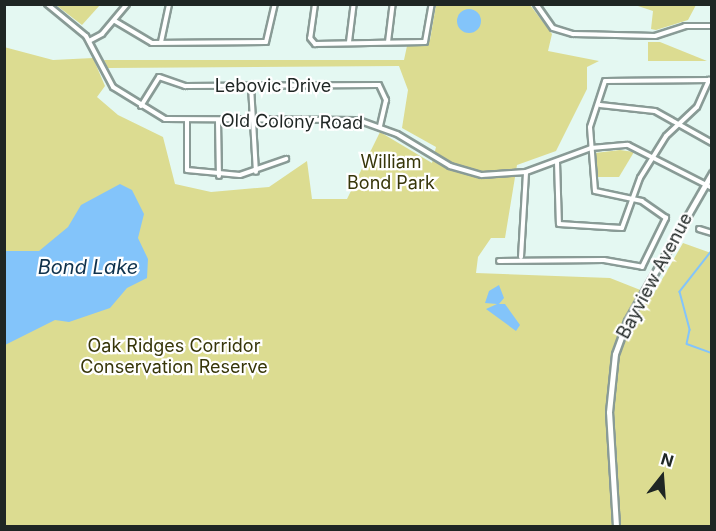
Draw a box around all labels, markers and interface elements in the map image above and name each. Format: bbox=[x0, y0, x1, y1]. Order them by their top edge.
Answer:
street label: Lebovic Drive bbox=[215, 75, 331, 97]
street label: Old Colony Road bbox=[221, 110, 363, 134]
park label: William Bond Park bbox=[347, 152, 435, 195]
street label: Bayview Avenue bbox=[613, 209, 697, 343]
water label: Bond Lake bbox=[38, 255, 138, 279]
park label: Oak Ridges Corridor Conservation Reserve bbox=[80, 336, 268, 378]
north arrow bbox=[632, 447, 692, 507]
text: N bbox=[658, 448, 676, 471]

